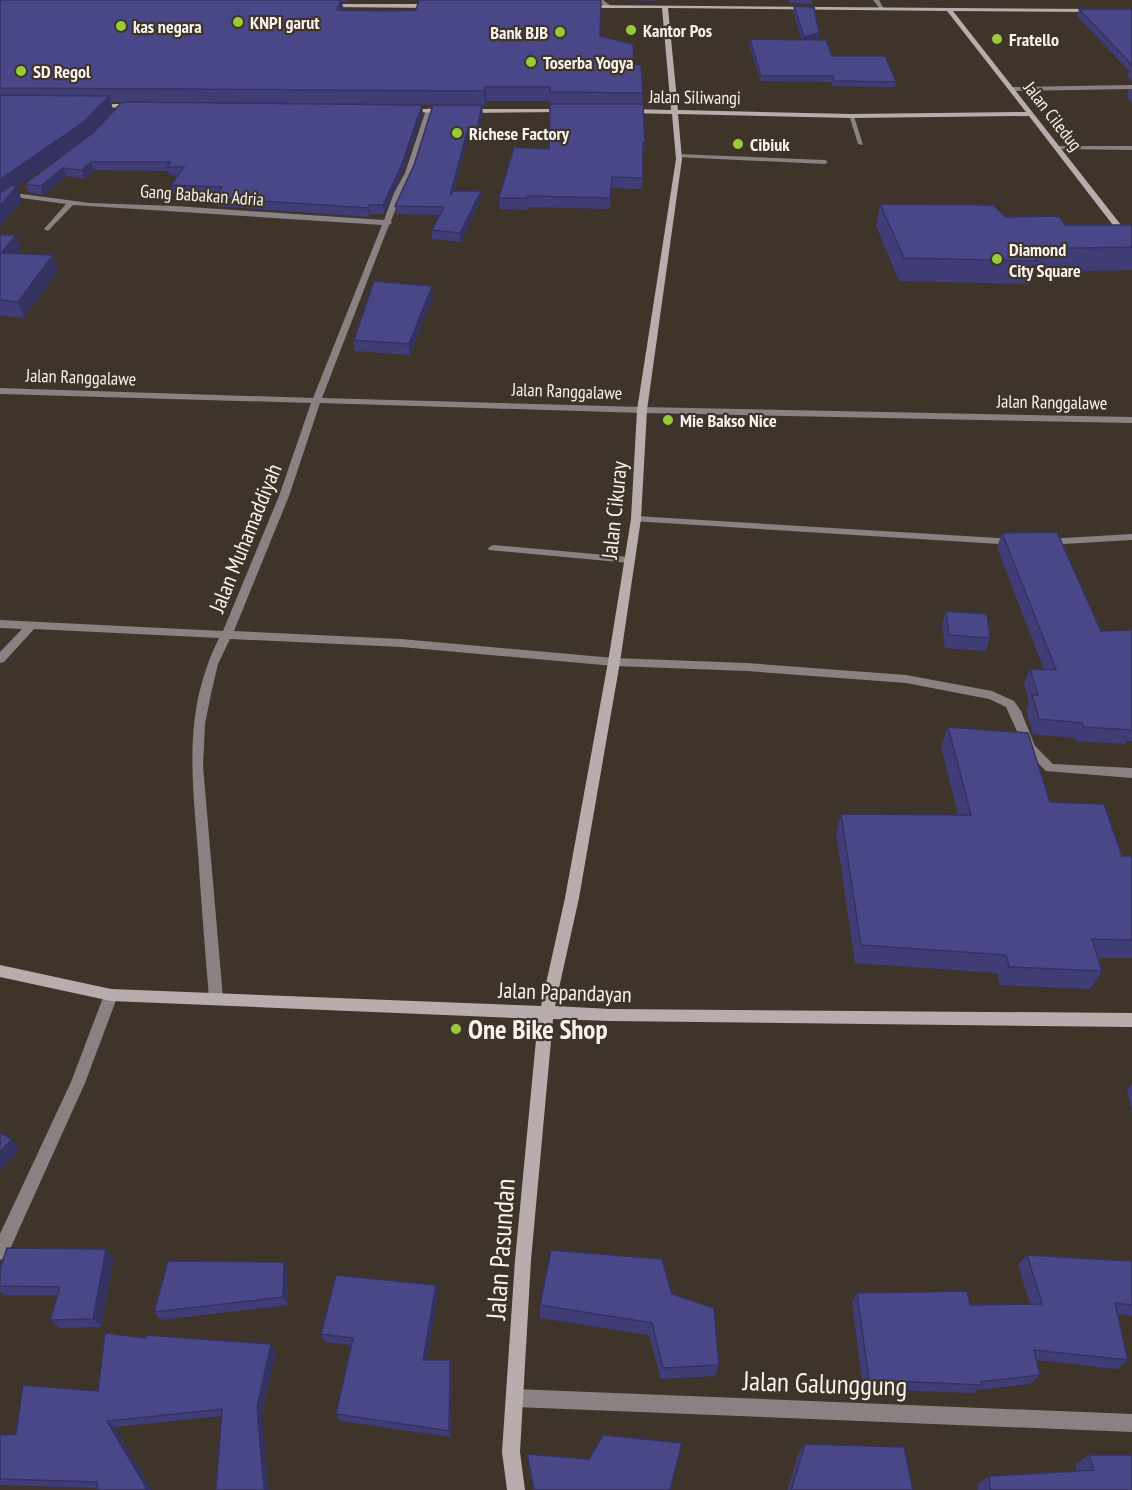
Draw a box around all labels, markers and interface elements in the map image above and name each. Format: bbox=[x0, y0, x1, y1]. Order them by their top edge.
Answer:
place label: KNPI garut bbox=[250, 11, 320, 34]
place label: kas negara bbox=[133, 15, 202, 38]
marker: KNPI garut bbox=[231, 15, 245, 29]
marker: kas negara bbox=[114, 19, 128, 33]
place label: Kantor Pos bbox=[643, 19, 712, 42]
place label: Bank BJB bbox=[490, 21, 548, 44]
marker: Kantor Pos bbox=[624, 23, 638, 37]
marker: Bank BJB bbox=[553, 25, 567, 39]
place label: Fratello bbox=[1009, 28, 1059, 51]
marker: Fratello bbox=[990, 32, 1004, 46]
place label: Toserba Yogya bbox=[543, 51, 633, 74]
marker: Toserba Yogya bbox=[524, 55, 538, 69]
place label: SD Regol bbox=[33, 60, 91, 83]
marker: SD Regol bbox=[14, 64, 28, 78]
street label: Jalan Ciledug bbox=[1018, 76, 1087, 155]
street label: Jalan Siliwangi bbox=[648, 85, 741, 109]
place label: Richese Factory bbox=[469, 122, 570, 145]
marker: Richese Factory bbox=[450, 126, 464, 140]
place label: Cibiuk bbox=[750, 133, 790, 156]
marker: Cibiuk bbox=[731, 137, 745, 151]
street label: Gang Babakan Adria bbox=[139, 179, 265, 211]
place label: Diamond City Square bbox=[1009, 238, 1081, 282]
marker: Diamond City Square bbox=[990, 252, 1004, 266]
street label: Jalan Ranggalawe bbox=[24, 364, 137, 390]
street label: Jalan Ranggalawe bbox=[510, 378, 623, 404]
street label: Jalan Ranggalawe bbox=[996, 390, 1107, 414]
place label: Mie Bakso Nice bbox=[680, 409, 777, 432]
marker: Mie Bakso Nice bbox=[661, 413, 675, 427]
street label: Jalan Muhamaddiyah bbox=[202, 459, 288, 617]
street label: Jalan Cikuray bbox=[595, 459, 633, 561]
street label: Jalan Papandayan bbox=[497, 976, 632, 1008]
place label: One Bike Shop bbox=[468, 1012, 607, 1046]
marker: One Bike Shop bbox=[449, 1022, 463, 1036]
street label: Jalan Pasundan bbox=[478, 1177, 522, 1322]
street label: Jalan Galunggung bbox=[741, 1363, 908, 1403]

